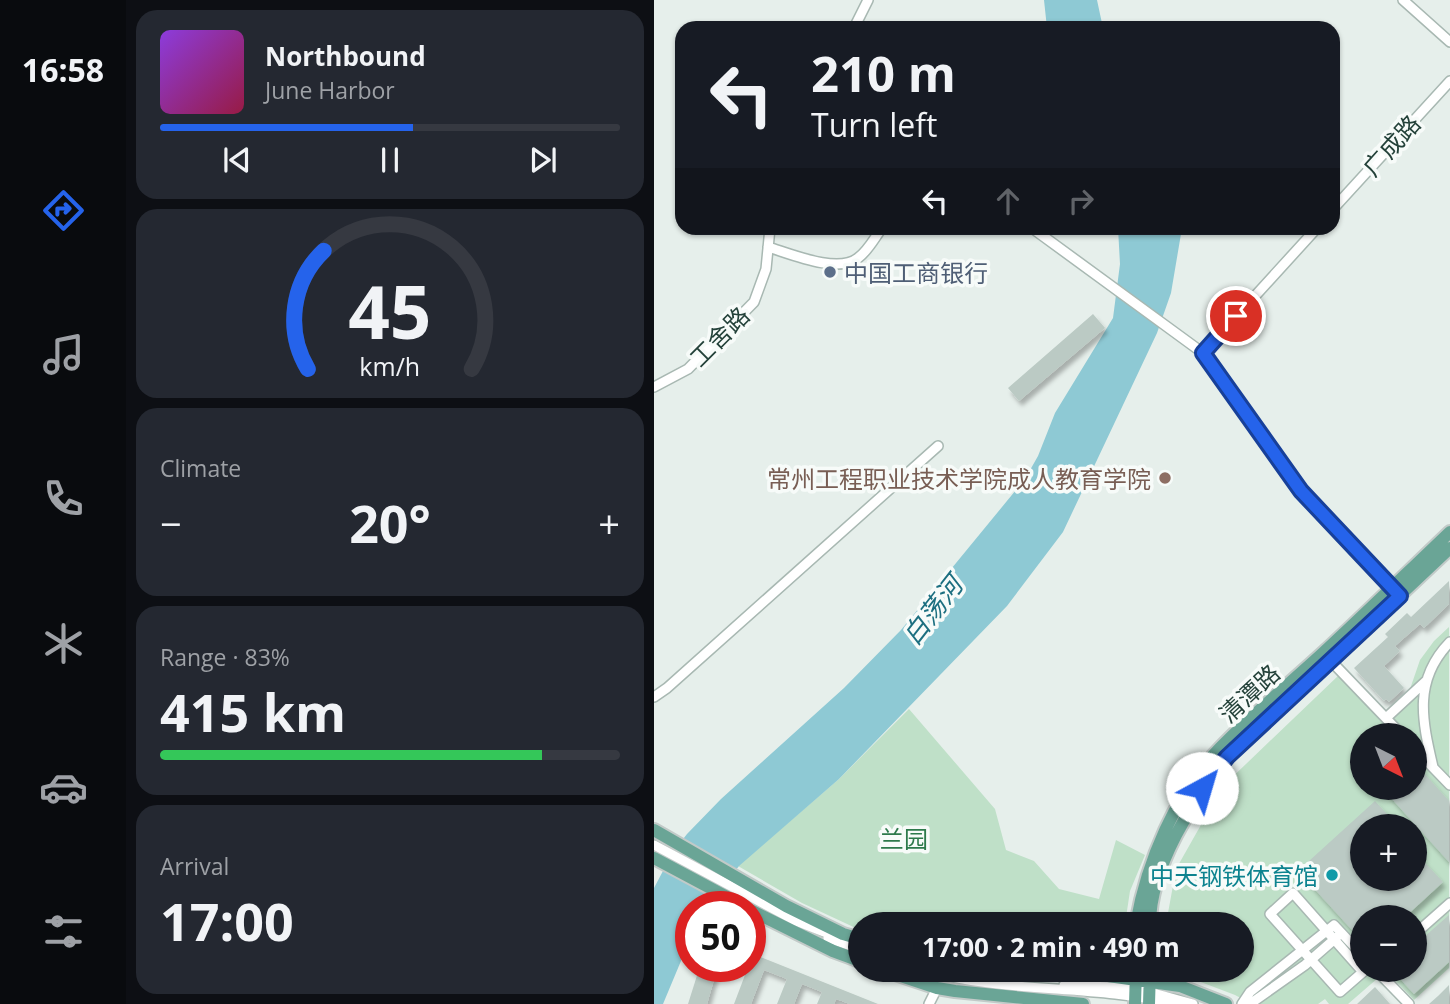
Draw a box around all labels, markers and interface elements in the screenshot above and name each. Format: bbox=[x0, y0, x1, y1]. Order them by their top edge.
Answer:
text: Northbound bbox=[265, 38, 426, 74]
text: 210 m bbox=[811, 40, 956, 106]
text: 16:58 bbox=[22, 48, 104, 91]
icon: left bbox=[696, 49, 787, 140]
text: June Harbor bbox=[265, 74, 395, 106]
text: Turn left bbox=[811, 103, 937, 146]
street label: 广成路 bbox=[1355, 107, 1427, 183]
icon: previous bbox=[218, 141, 256, 179]
icon: pause bbox=[371, 141, 409, 179]
icon: next bbox=[524, 141, 562, 179]
icon: left bbox=[916, 182, 954, 220]
icon: ahead bbox=[989, 182, 1027, 220]
icon: right bbox=[1062, 182, 1100, 220]
icon: directions bbox=[39, 186, 88, 235]
place label: 中国工商银行 bbox=[844, 256, 988, 289]
text: 45 bbox=[348, 262, 432, 361]
marker: 中国工商银行 bbox=[822, 264, 838, 280]
pin bbox=[1206, 286, 1266, 346]
icon: arrive bbox=[1217, 297, 1255, 335]
street label: 工舍路 bbox=[682, 299, 756, 373]
icon: music bbox=[39, 330, 88, 379]
text: km/h bbox=[360, 349, 420, 383]
text: Climate bbox=[160, 452, 241, 484]
place label: 常州工程职业技术学院成人教育学院 bbox=[767, 462, 1151, 495]
marker: 常州工程职业技术学院成人教育学院 bbox=[1157, 470, 1173, 486]
icon: phone bbox=[39, 474, 88, 523]
text: 20° bbox=[349, 487, 431, 558]
text: − bbox=[160, 497, 182, 549]
text: + bbox=[598, 497, 620, 549]
water label: 白荡河 bbox=[894, 564, 973, 652]
icon: climate bbox=[39, 619, 88, 668]
text: Range · 83% bbox=[160, 641, 290, 673]
street label: 清潭路 bbox=[1211, 656, 1287, 730]
text: 415 km bbox=[160, 676, 346, 747]
north arrow bbox=[1350, 723, 1428, 800]
map controls bbox=[1350, 723, 1427, 982]
position arrow bbox=[1165, 751, 1239, 825]
icon: car bbox=[39, 763, 88, 812]
button: + bbox=[1350, 814, 1427, 891]
park label: 兰园 bbox=[880, 822, 928, 855]
text: Arrival bbox=[160, 850, 229, 882]
place label: 中天钢铁体育馆 bbox=[1150, 859, 1318, 892]
marker: 中天钢铁体育馆 bbox=[1324, 867, 1340, 883]
text: 17:00 bbox=[160, 885, 294, 956]
speed limit sign: 50 bbox=[675, 891, 766, 982]
button: − bbox=[1350, 905, 1427, 982]
icon: filters bbox=[39, 907, 88, 956]
text: 17:00 · 2 min · 490 m bbox=[922, 929, 1180, 965]

